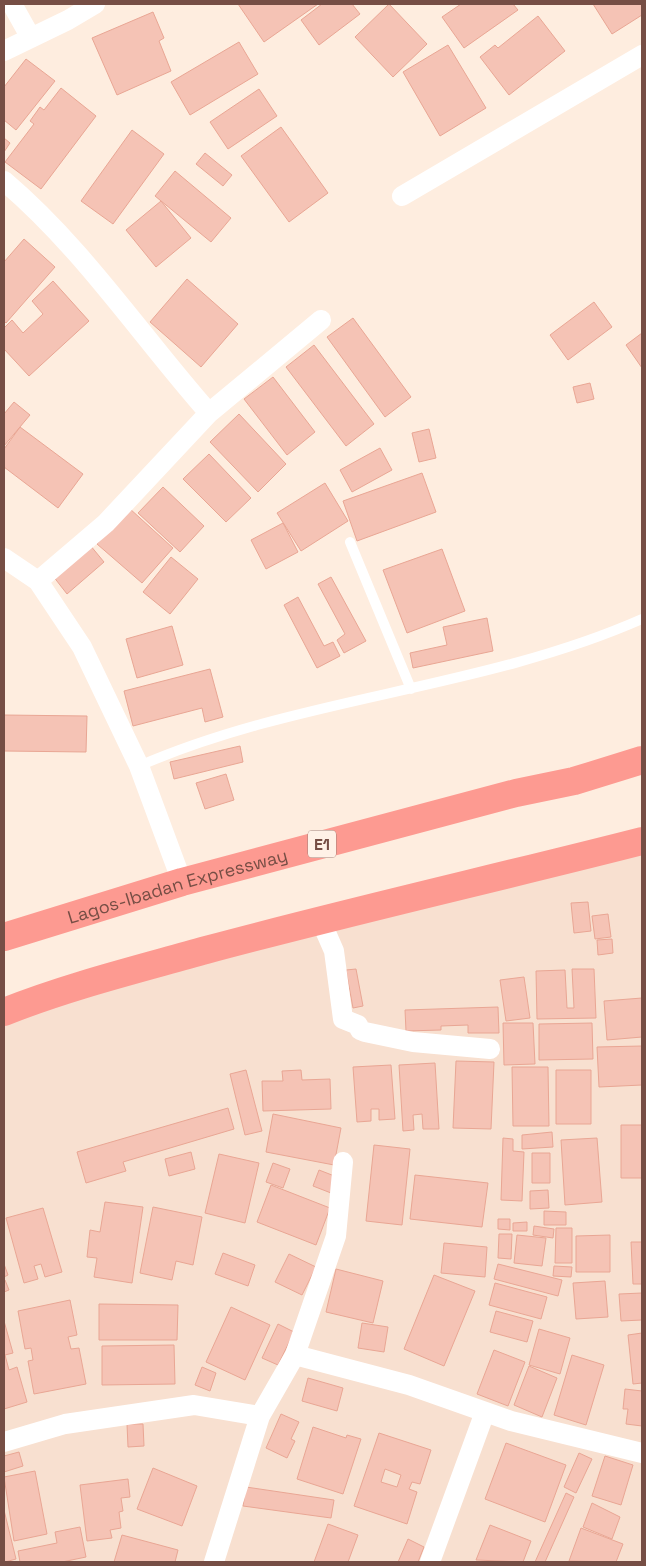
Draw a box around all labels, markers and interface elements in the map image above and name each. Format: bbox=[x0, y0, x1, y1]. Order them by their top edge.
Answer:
road number: E1 bbox=[308, 831, 336, 858]
street label: Lagos-Ibadan Expressway bbox=[65, 843, 290, 928]

